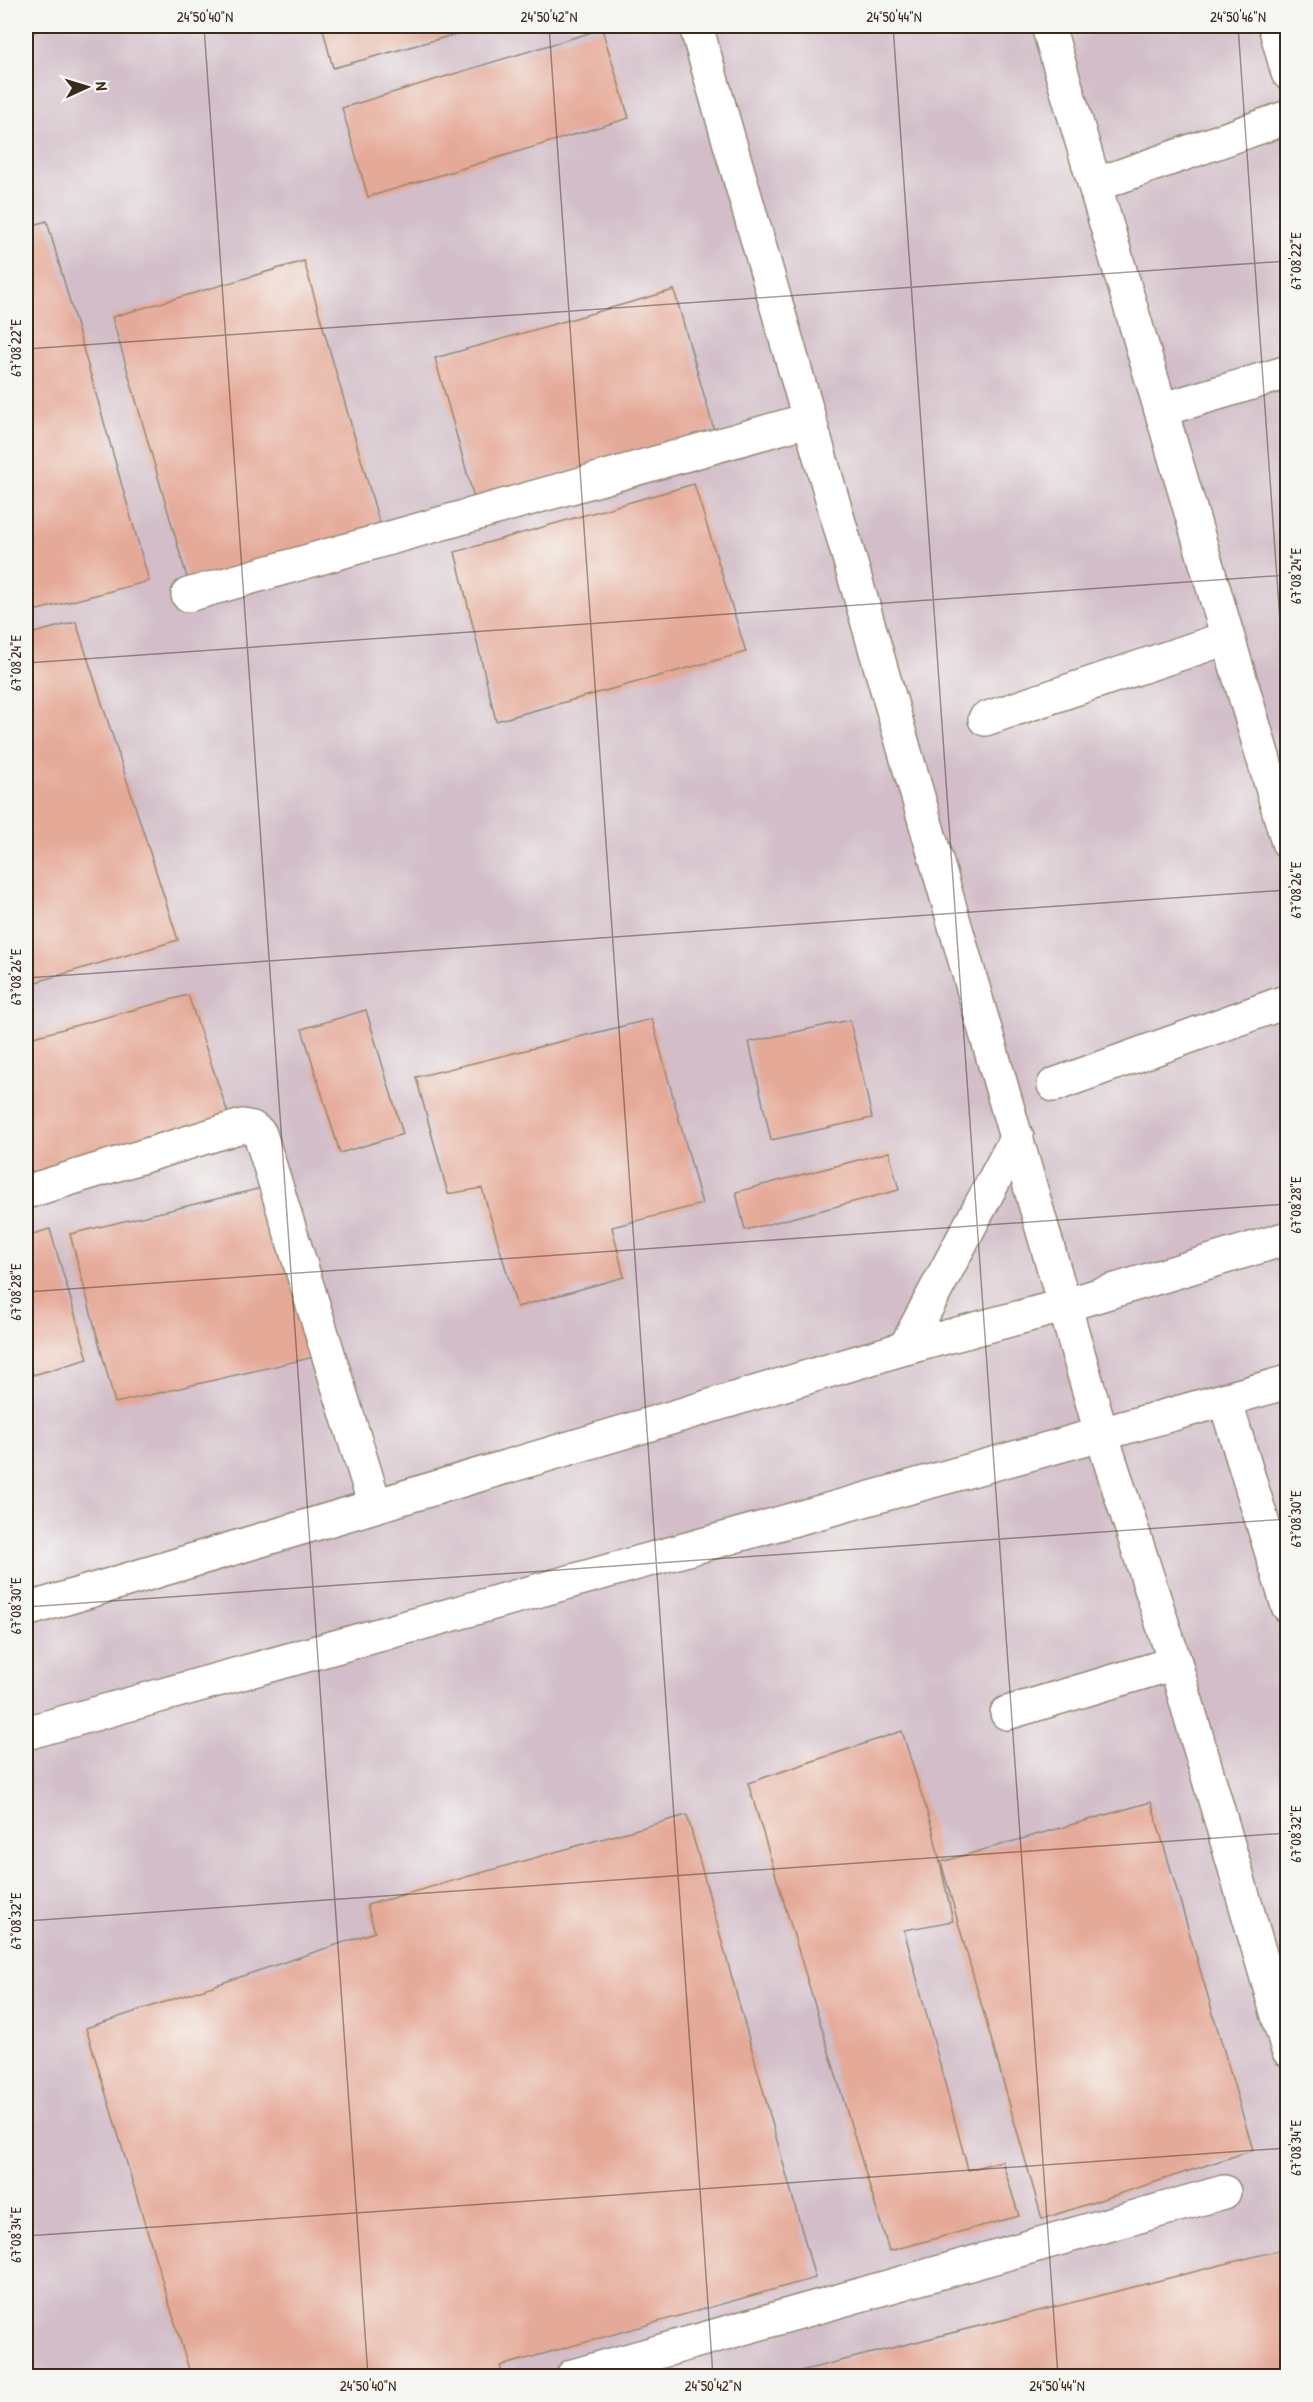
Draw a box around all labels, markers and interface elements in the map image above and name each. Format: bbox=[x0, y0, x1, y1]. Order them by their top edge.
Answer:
text: 24°50'40"N bbox=[177, 6, 233, 27]
text: 24°50'42"N bbox=[521, 6, 577, 27]
text: 24°50'44"N bbox=[866, 6, 922, 27]
text: 24°50'46"N bbox=[1210, 6, 1266, 27]
north arrow bbox=[57, 57, 117, 117]
text: N bbox=[91, 81, 113, 91]
text: 67°08'22"E bbox=[1285, 232, 1306, 290]
text: 67°08'22"E bbox=[5, 319, 26, 377]
text: 67°08'24"E bbox=[1285, 547, 1306, 604]
text: 67°08'24"E bbox=[5, 634, 26, 691]
text: 67°08'26"E bbox=[1285, 861, 1306, 918]
text: 67°08'26"E bbox=[5, 948, 26, 1005]
text: 67°08'28"E bbox=[1285, 1176, 1306, 1234]
text: 67°08'28"E bbox=[5, 1263, 26, 1321]
text: 67°08'30"E bbox=[1285, 1490, 1306, 1548]
text: 67°08'30"E bbox=[5, 1577, 26, 1635]
text: 67°08'32"E bbox=[1285, 1805, 1306, 1863]
text: 67°08'32"E bbox=[5, 1892, 26, 1950]
text: 67°08'34"E bbox=[1285, 2120, 1306, 2176]
text: 67°08'34"E bbox=[5, 2207, 26, 2263]
text: 24°50'40"N bbox=[340, 2375, 396, 2396]
text: 24°50'42"N bbox=[685, 2375, 741, 2396]
text: 24°50'44"N bbox=[1029, 2375, 1085, 2396]

